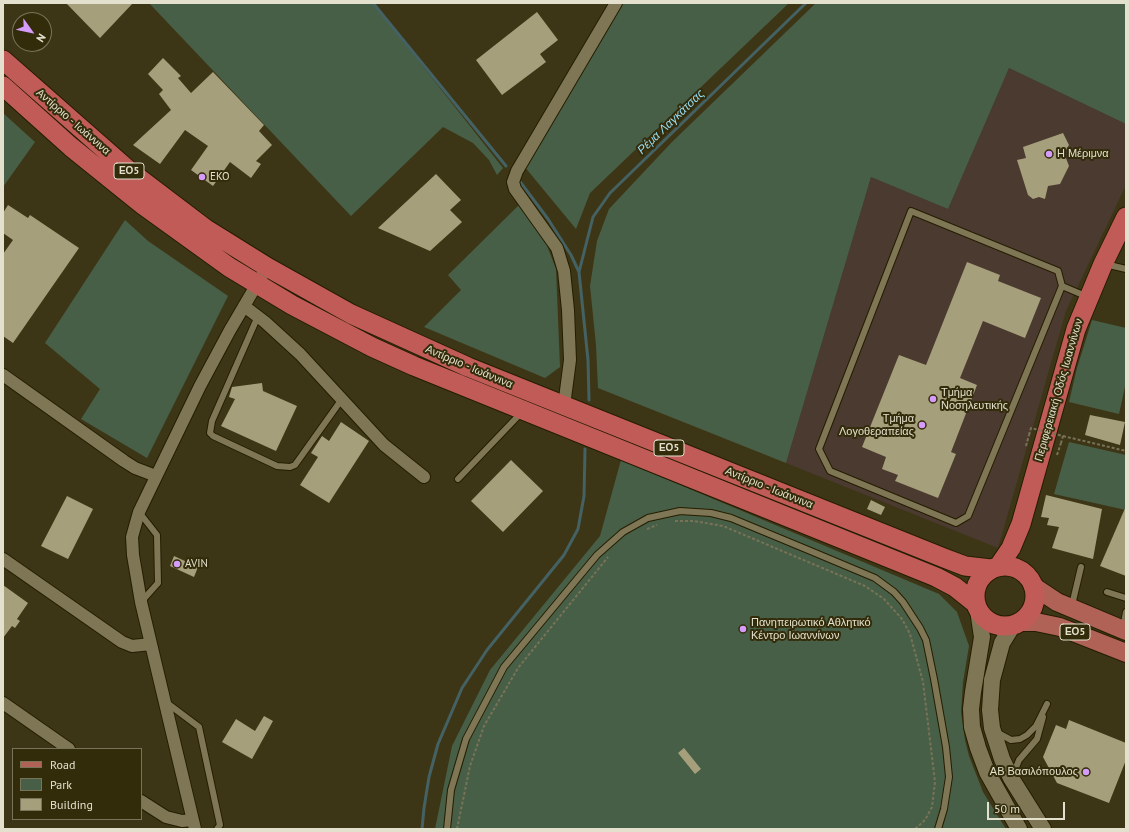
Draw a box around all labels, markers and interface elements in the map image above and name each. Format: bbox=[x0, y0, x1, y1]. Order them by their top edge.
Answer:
north arrow bbox=[12, 12, 52, 52]
text: N bbox=[33, 31, 49, 45]
street label: Αντίρριο - Ιωάννινα bbox=[33, 86, 113, 158]
water label: Ρέμα Λαγκάτσας bbox=[635, 86, 707, 158]
place label: Η Μέριμνα bbox=[1057, 147, 1109, 161]
marker: Η Μέριμνα bbox=[1044, 149, 1054, 159]
road number: ΕΟ5 bbox=[114, 163, 144, 179]
place label: EKO bbox=[210, 170, 230, 184]
marker: EKO bbox=[197, 172, 207, 182]
street label: Περιφερειακή Οδός Ιωαννίνων bbox=[1032, 317, 1086, 463]
street label: Αντίρριο - Ιωάννινα bbox=[423, 343, 515, 391]
place label: Τμήμα Νοσηλευτικής bbox=[941, 386, 1008, 412]
marker: Τμήμα Νοσηλευτικής bbox=[928, 394, 938, 404]
place label: Τμήμα Λογοθεραπείας bbox=[839, 412, 914, 438]
marker: Τμήμα Λογοθεραπείας bbox=[917, 420, 927, 430]
road number: ΕΟ5 bbox=[654, 440, 684, 456]
street label: Αντίρριο - Ιωάννινα bbox=[723, 464, 815, 512]
place label: AVIN bbox=[185, 557, 208, 571]
marker: AVIN bbox=[172, 559, 182, 569]
place label: Πανηπειρωτικό Αθλητικό Κέντρο Ιωαννίνων bbox=[751, 616, 871, 642]
marker: Πανηπειρωτικό Αθλητικό Κέντρο Ιωαννίνων bbox=[738, 624, 748, 634]
road number: ΕΟ5 bbox=[1060, 624, 1090, 640]
legend bbox=[12, 748, 142, 820]
text: Road bbox=[50, 757, 75, 772]
place label: ΑΒ Βασιλόπουλος bbox=[990, 765, 1078, 779]
marker: ΑΒ Βασιλόπουλος bbox=[1081, 767, 1091, 777]
text: Park bbox=[50, 777, 72, 792]
scale bar bbox=[989, 794, 1067, 820]
text: Building bbox=[50, 797, 93, 812]
text: 50 m bbox=[994, 801, 1020, 816]

